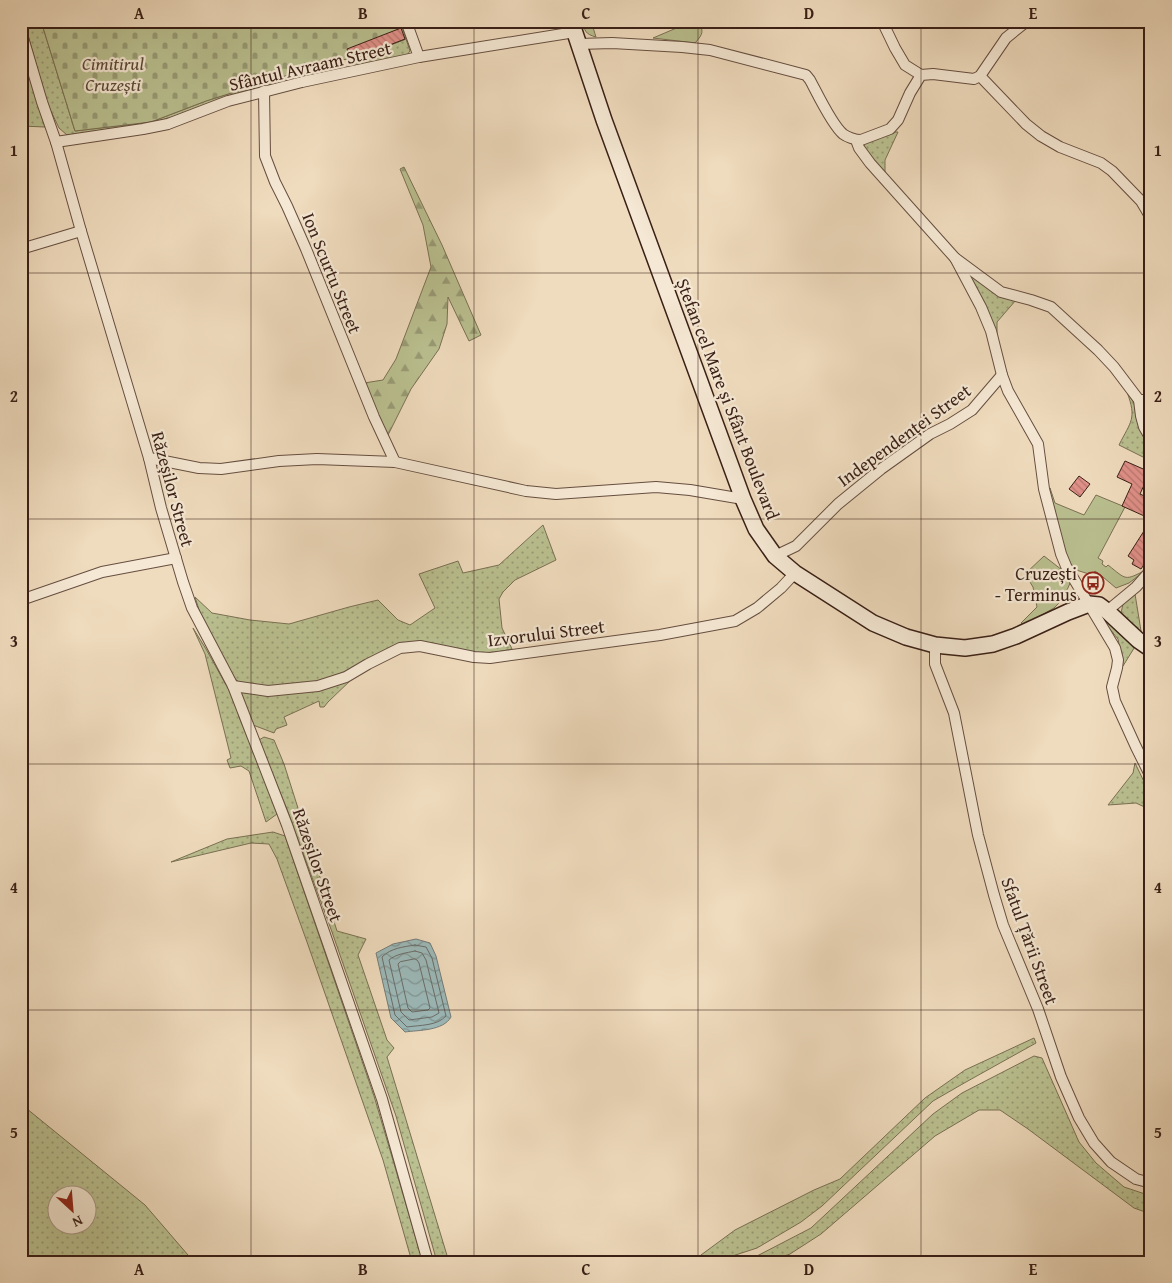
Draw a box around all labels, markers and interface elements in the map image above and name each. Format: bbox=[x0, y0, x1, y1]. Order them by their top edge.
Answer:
text: A bbox=[134, 1, 145, 25]
text: B bbox=[358, 1, 368, 25]
text: C bbox=[581, 1, 591, 25]
text: D bbox=[804, 1, 814, 25]
text: E bbox=[1029, 1, 1038, 25]
street label: Sfântul Avraam Street bbox=[226, 34, 394, 98]
park label: Cimitirul Cruzești bbox=[82, 50, 145, 98]
text: 1 bbox=[10, 138, 18, 162]
text: 1 bbox=[1154, 138, 1162, 162]
street label: Ion Scurtu Street bbox=[295, 208, 369, 338]
street label: Ștefan cel Mare și Sfânt Boulevard bbox=[669, 274, 787, 524]
street label: Independenței Street bbox=[832, 377, 977, 493]
text: 2 bbox=[10, 384, 18, 408]
text: 2 bbox=[1154, 384, 1162, 408]
street label: Răzeșilor Street bbox=[145, 428, 202, 550]
place label: Cruzești - Terminus bbox=[995, 560, 1077, 608]
bus stop icon: Cruzești - Terminus bbox=[1081, 571, 1105, 595]
street label: Izvorului Street bbox=[486, 612, 607, 654]
text: 3 bbox=[10, 629, 18, 653]
text: 3 bbox=[1154, 629, 1162, 653]
street label: Răzeșilor Street bbox=[286, 805, 350, 926]
street label: Sfatul Țării Street bbox=[994, 874, 1066, 1009]
text: 4 bbox=[10, 875, 18, 899]
text: 4 bbox=[1154, 875, 1162, 899]
text: 5 bbox=[10, 1120, 18, 1144]
text: 5 bbox=[1154, 1120, 1162, 1144]
north arrow bbox=[48, 1186, 98, 1236]
text: N bbox=[69, 1211, 86, 1233]
text: A bbox=[134, 1257, 145, 1281]
text: B bbox=[358, 1257, 368, 1281]
text: C bbox=[581, 1257, 591, 1281]
text: D bbox=[804, 1257, 814, 1281]
text: E bbox=[1029, 1257, 1038, 1281]

